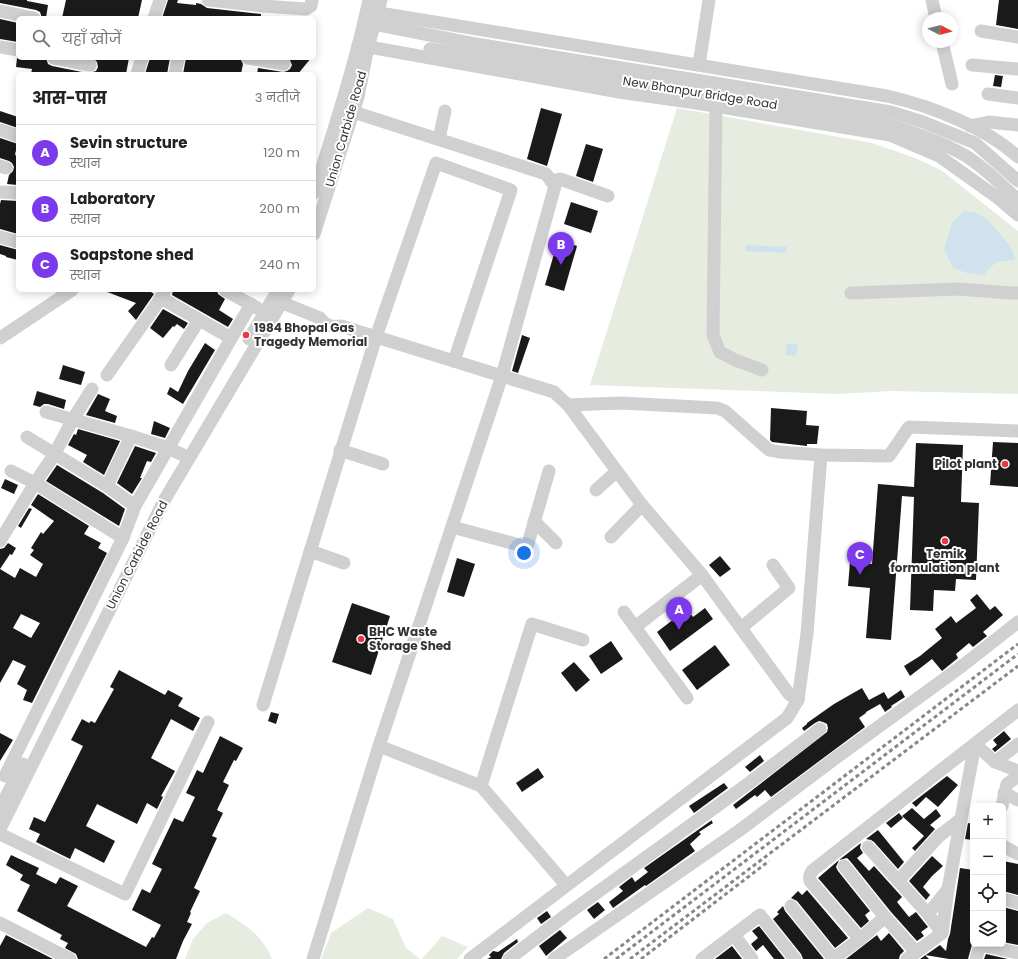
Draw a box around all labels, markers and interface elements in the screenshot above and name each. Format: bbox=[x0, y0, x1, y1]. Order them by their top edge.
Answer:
north arrow bbox=[922, 12, 958, 48]
search box bbox=[16, 16, 316, 60]
icon: search bbox=[30, 27, 52, 49]
text: यहाँ खोजें bbox=[62, 28, 121, 49]
street label: Union Carbide Road bbox=[321, 69, 370, 189]
street label: New Bhanpur Bridge Road bbox=[622, 72, 778, 113]
text: आस-पास bbox=[32, 86, 107, 110]
text: 3 नतीजे bbox=[255, 88, 300, 107]
text: Sevin structure bbox=[70, 132, 188, 153]
text: A bbox=[40, 143, 50, 162]
text: 120 m bbox=[263, 143, 300, 162]
text: स्थान bbox=[70, 154, 101, 173]
text: Laboratory bbox=[70, 188, 155, 209]
text: B bbox=[41, 199, 49, 218]
text: 200 m bbox=[259, 199, 300, 218]
text: स्थान bbox=[70, 210, 101, 229]
pin: B bbox=[548, 232, 574, 265]
text: Soapstone shed bbox=[70, 244, 194, 265]
text: C bbox=[40, 255, 50, 274]
text: 240 m bbox=[259, 255, 300, 274]
text: स्थान bbox=[70, 266, 101, 285]
place label: 1984 Bhopal Gas Tragedy Memorial bbox=[254, 319, 367, 350]
marker: 1984 Bhopal Gas Tragedy Memorial bbox=[241, 330, 251, 340]
place label: Pilot plant bbox=[935, 455, 997, 472]
marker: Pilot plant bbox=[1000, 459, 1010, 469]
street label: Union Carbide Road bbox=[102, 497, 171, 612]
marker: Temik formulation plant bbox=[940, 536, 950, 546]
pin: C bbox=[847, 542, 873, 575]
your location bbox=[514, 543, 534, 563]
place label: Temik formulation plant bbox=[890, 545, 1000, 576]
pin: A bbox=[666, 597, 692, 630]
place label: BHC Waste Storage Shed bbox=[369, 623, 451, 654]
marker: BHC Waste Storage Shed bbox=[356, 634, 366, 644]
map controls bbox=[970, 803, 1006, 947]
button: + bbox=[970, 803, 1006, 839]
button: − bbox=[970, 839, 1006, 875]
button: locate bbox=[970, 875, 1006, 911]
button: layers bbox=[970, 911, 1006, 947]

